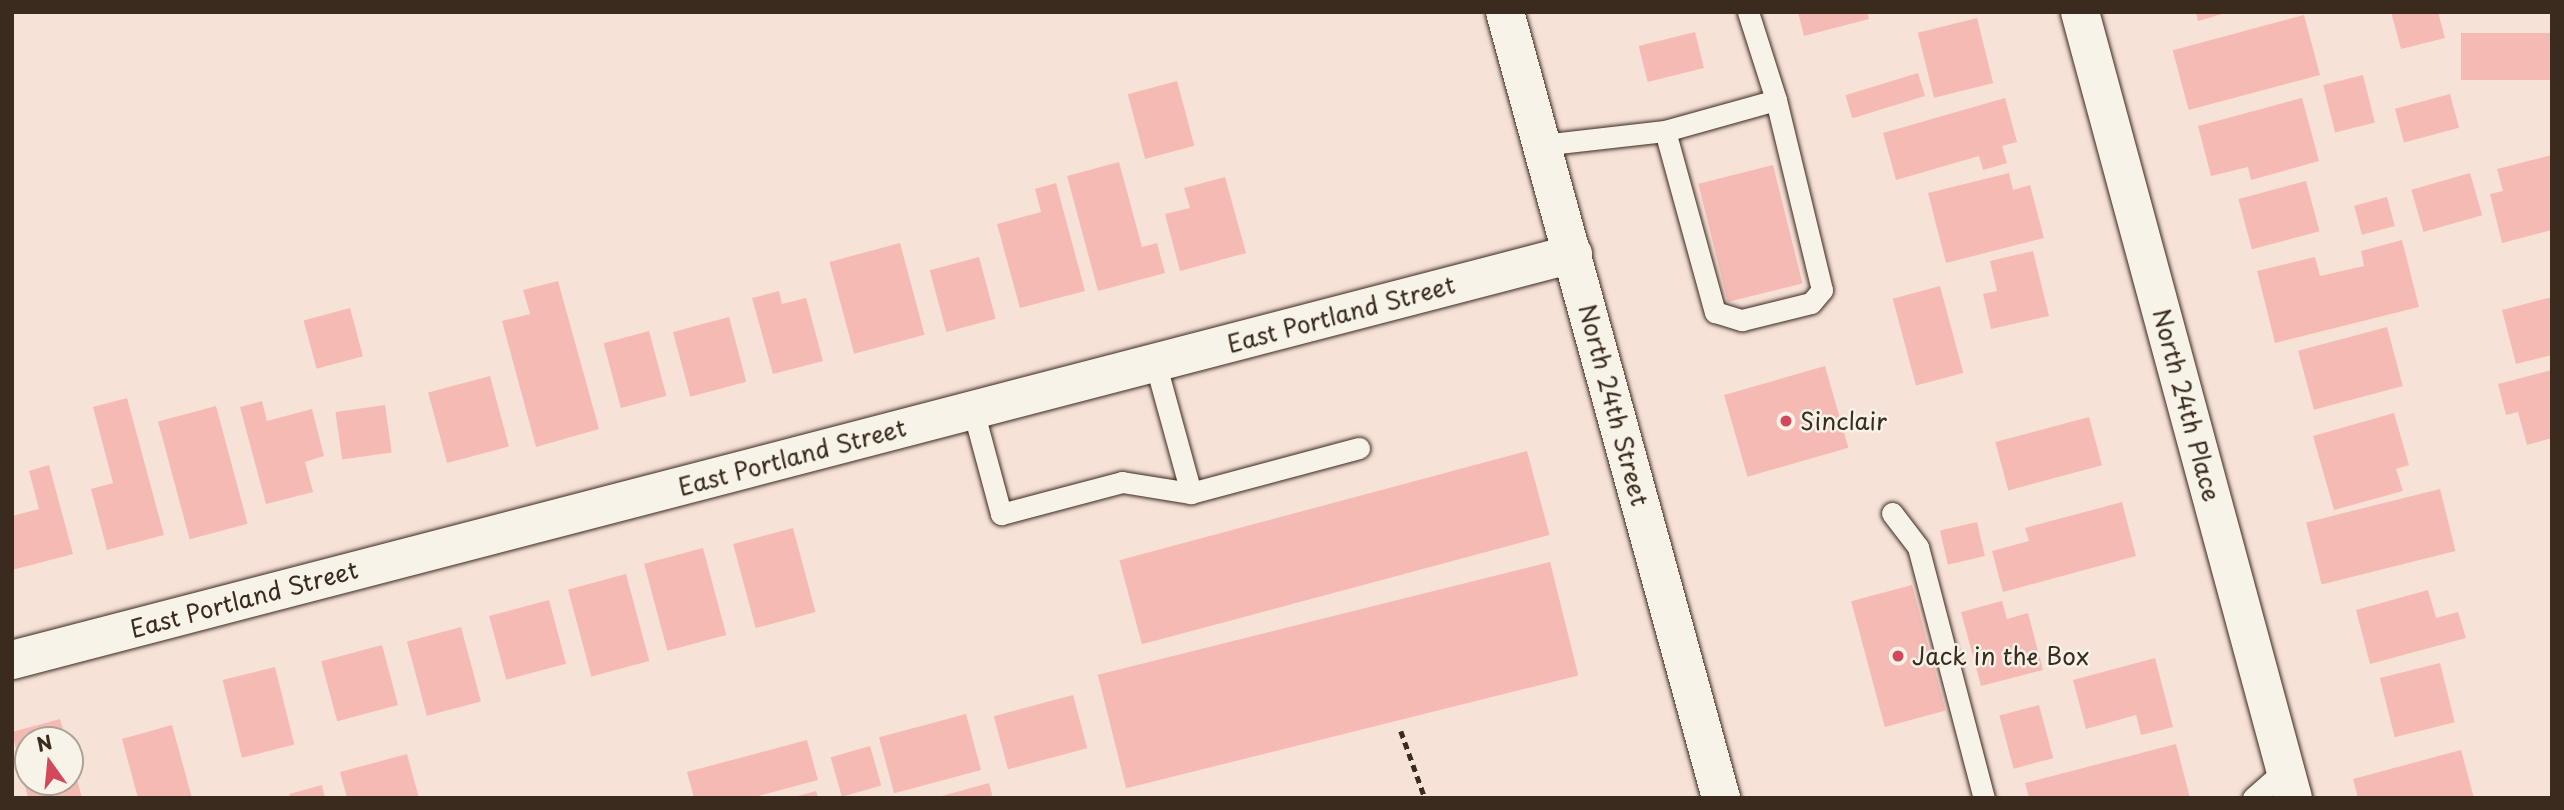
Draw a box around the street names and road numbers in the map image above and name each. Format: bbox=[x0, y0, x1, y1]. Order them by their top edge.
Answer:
street label: East Portland Street bbox=[1224, 270, 1458, 358]
street label: North 24th Street bbox=[1573, 301, 1655, 509]
street label: North 24th Place bbox=[2147, 306, 2227, 504]
street label: East Portland Street bbox=[675, 413, 909, 501]
street label: East Portland Street bbox=[127, 555, 361, 643]

